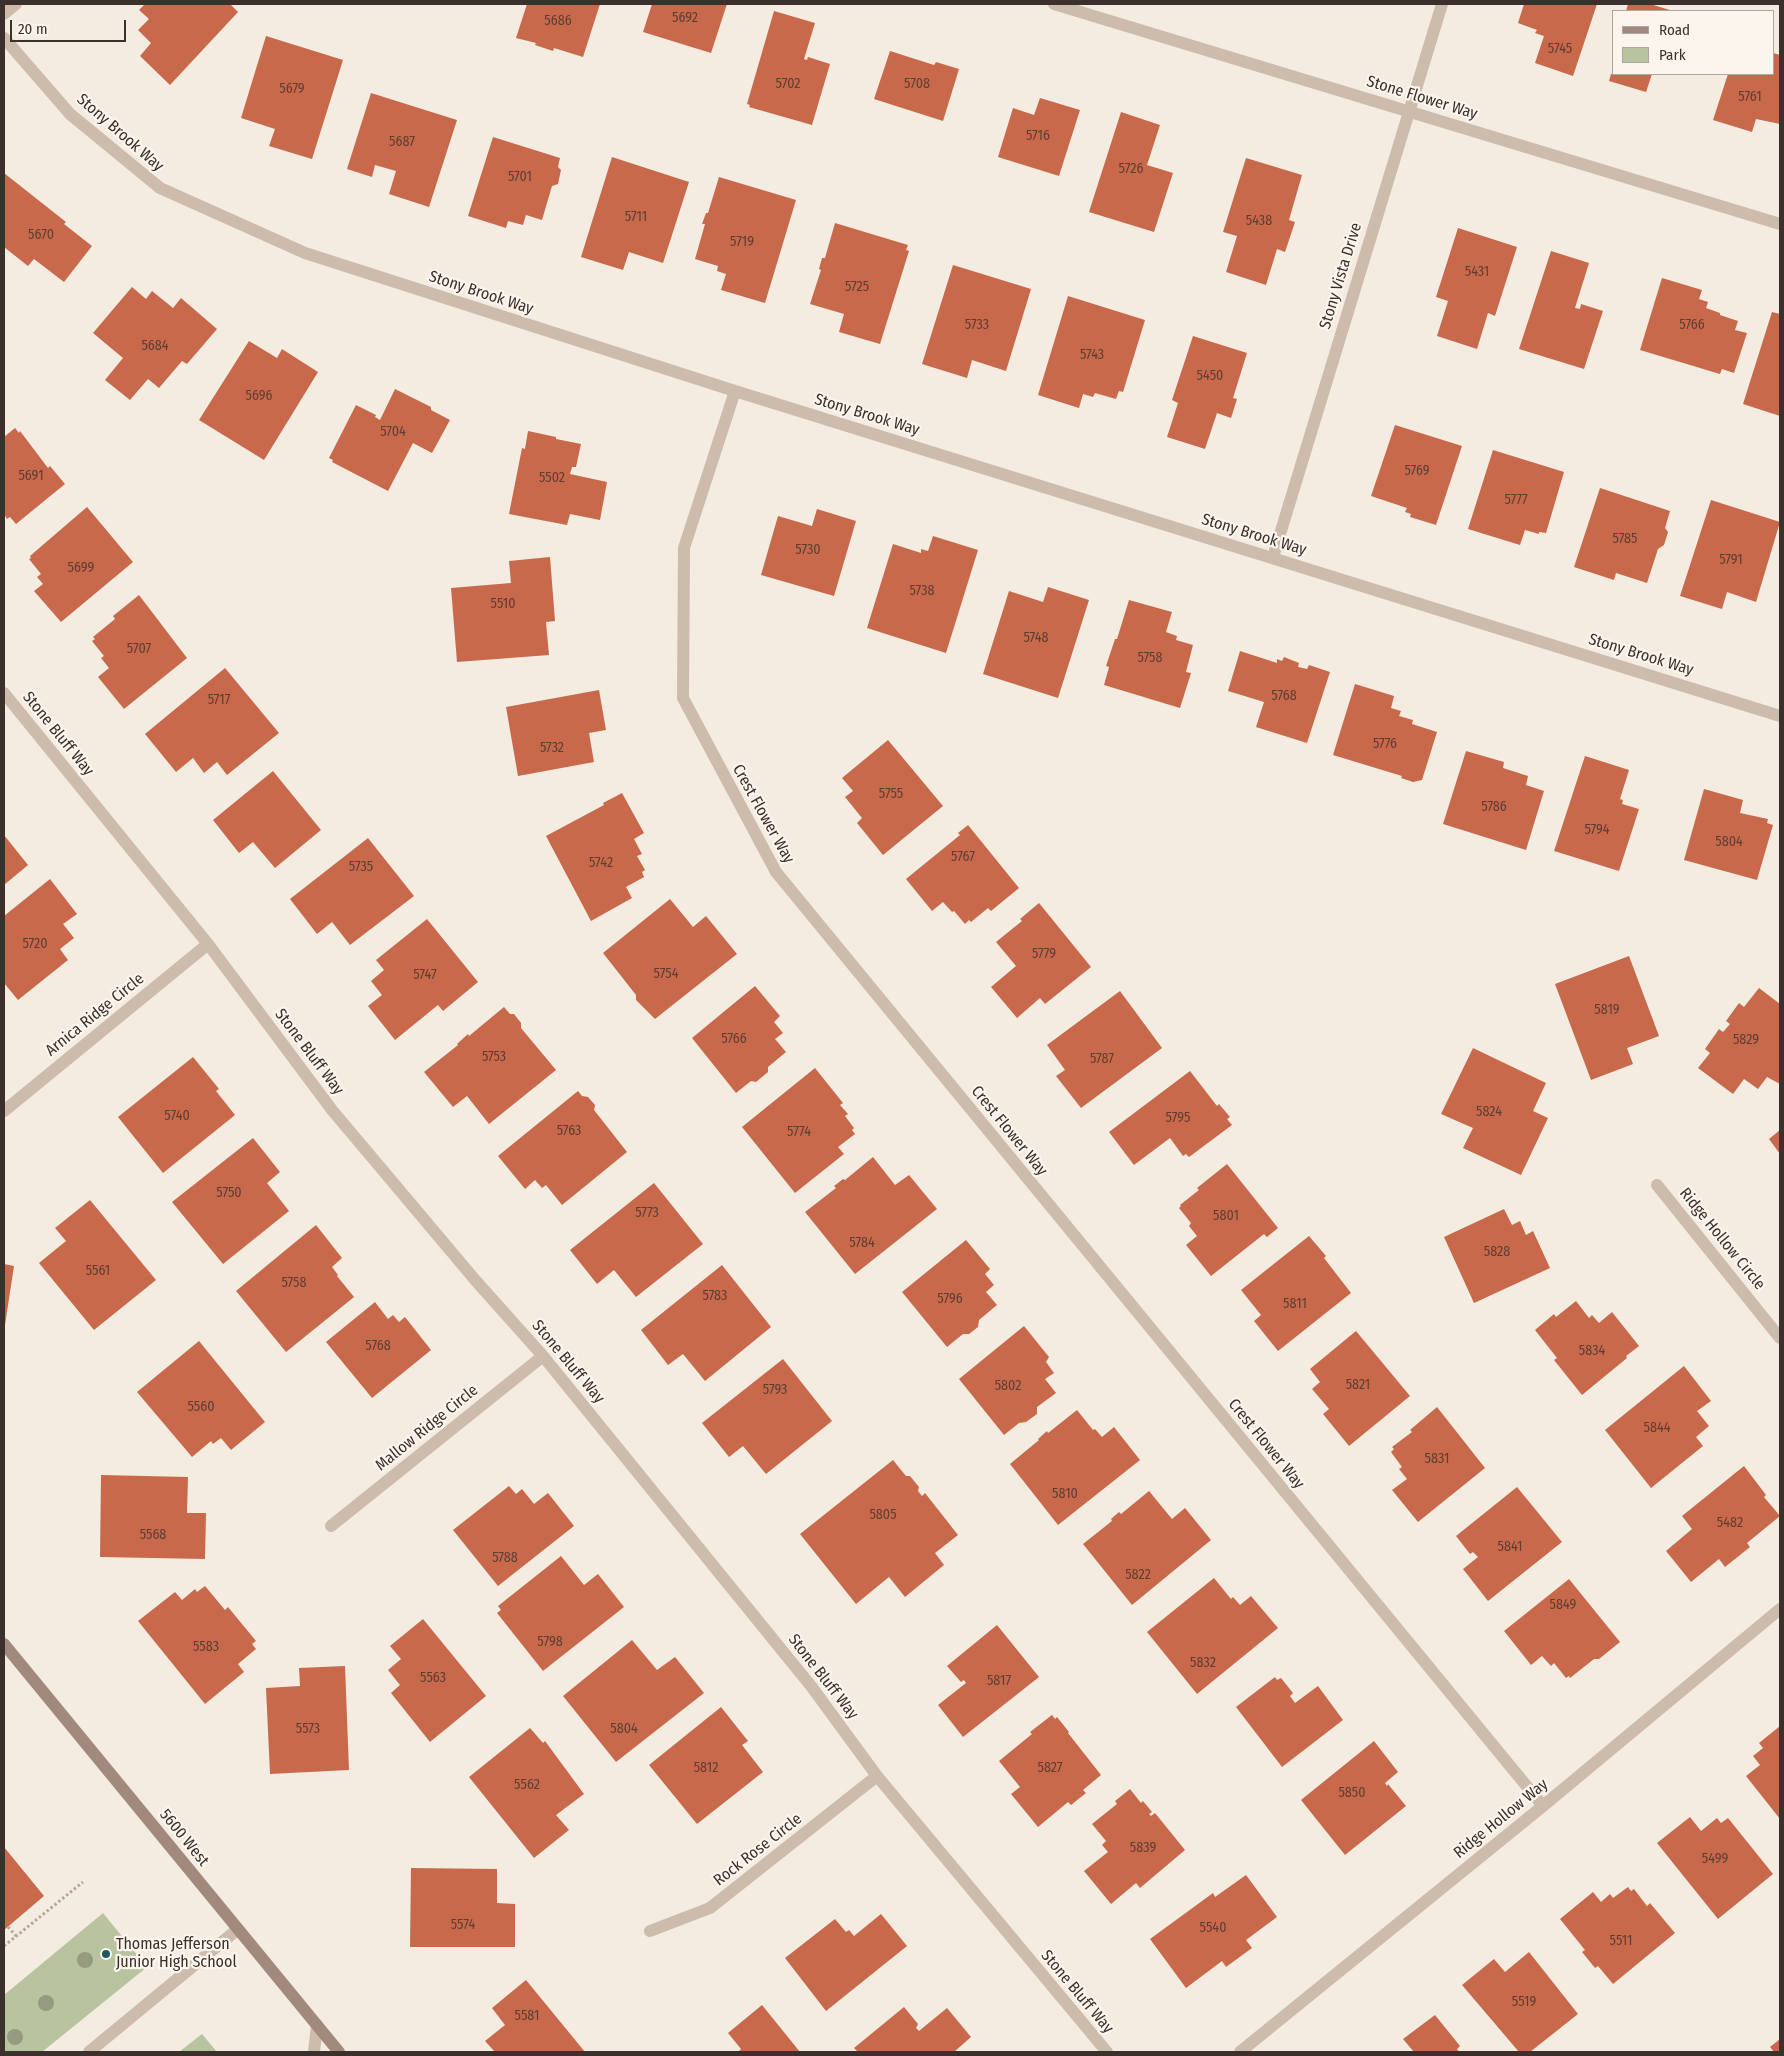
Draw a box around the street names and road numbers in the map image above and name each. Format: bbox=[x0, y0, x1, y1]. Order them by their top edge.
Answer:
street label: Stone Flower Way bbox=[1364, 72, 1480, 124]
street label: Stony Brook Way bbox=[73, 90, 167, 176]
street label: Stony Vista Drive bbox=[1316, 221, 1366, 331]
street label: Stony Brook Way bbox=[426, 267, 536, 319]
street label: Stony Brook Way bbox=[812, 390, 922, 440]
street label: Stony Brook Way bbox=[1199, 510, 1309, 560]
street label: Stony Brook Way bbox=[1586, 630, 1696, 680]
street label: Stone Bluff Way bbox=[18, 688, 98, 780]
street label: Crest Flower Way bbox=[728, 761, 798, 867]
street label: Arnica Ridge Circle bbox=[42, 969, 148, 1061]
street label: Stone Bluff Way bbox=[270, 1005, 348, 1099]
street label: Crest Flower Way bbox=[967, 1082, 1051, 1180]
street label: Ridge Hollow Circle bbox=[1675, 1184, 1769, 1294]
street label: Stone Bluff Way bbox=[528, 1317, 608, 1407]
street label: Mallow Ridge Circle bbox=[372, 1381, 482, 1475]
street label: Crest Flower Way bbox=[1224, 1395, 1308, 1493]
street label: Stone Bluff Way bbox=[784, 1631, 862, 1723]
street label: Ridge Hollow Way bbox=[1450, 1775, 1552, 1863]
street label: 5600 West bbox=[155, 1806, 213, 1870]
street label: Rock Rose Circle bbox=[710, 1810, 806, 1890]
street label: Stone Bluff Way bbox=[1037, 1947, 1117, 2037]

